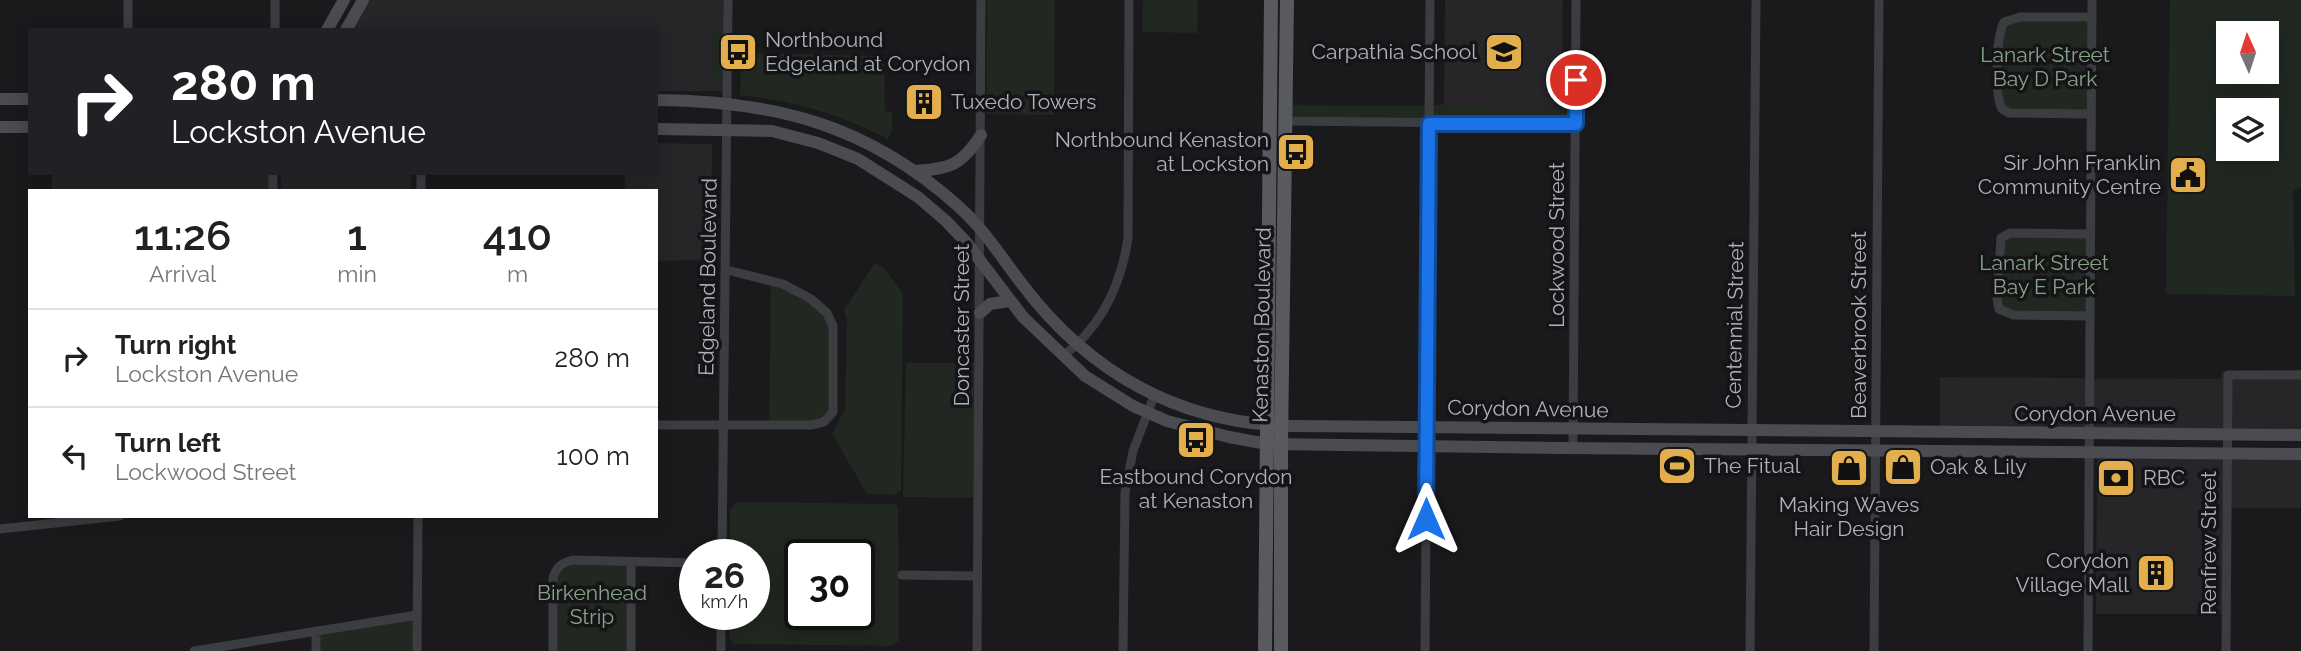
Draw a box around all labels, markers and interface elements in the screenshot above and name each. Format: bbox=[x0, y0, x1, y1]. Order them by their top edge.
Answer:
north arrow bbox=[2216, 21, 2278, 84]
map controls bbox=[2216, 21, 2279, 161]
place label: Northbound Edgeland at Corydon bbox=[765, 27, 971, 76]
bus stop icon: Northbound Edgeland at Corydon bbox=[717, 31, 759, 73]
school or university icon: Carpathia School bbox=[1483, 31, 1525, 73]
place label: Carpathia School bbox=[1312, 39, 1477, 64]
park label: Lanark Street Bay D Park bbox=[1980, 42, 2110, 91]
pin bbox=[1546, 50, 1606, 110]
text: 280 m bbox=[171, 54, 316, 111]
icon: right bbox=[56, 56, 147, 147]
icon: arrive bbox=[1557, 61, 1595, 99]
building icon: Tuxedo Towers bbox=[903, 81, 945, 123]
place label: Tuxedo Towers bbox=[951, 89, 1096, 114]
button: layers bbox=[2216, 98, 2279, 161]
text: Lockston Avenue bbox=[171, 113, 426, 150]
place label: Northbound Kenaston at Lockston bbox=[1055, 127, 1269, 176]
bus stop icon: Northbound Kenaston at Lockston bbox=[1275, 131, 1317, 173]
place label: Sir John Franklin Community Centre bbox=[1978, 150, 2161, 199]
public building icon: Sir John Franklin Community Centre bbox=[2167, 154, 2209, 196]
street label: Lockwood Street bbox=[1544, 162, 1569, 328]
street label: Edgeland Boulevard bbox=[693, 178, 722, 376]
text: 11:26 bbox=[134, 211, 231, 260]
text: 1 bbox=[347, 211, 367, 260]
text: 410 bbox=[483, 211, 552, 260]
street label: Kenaston Boulevard bbox=[1247, 227, 1276, 423]
street label: Beaverbrook Street bbox=[1846, 231, 1871, 419]
street label: Centennial Street bbox=[1721, 241, 1748, 409]
street label: Doncaster Street bbox=[949, 244, 974, 406]
park label: Lanark Street Bay E Park bbox=[1979, 250, 2109, 299]
text: Arrival bbox=[149, 260, 216, 287]
text: min bbox=[337, 260, 377, 287]
text: m bbox=[507, 260, 528, 287]
text: Turn right bbox=[115, 330, 236, 360]
icon: right bbox=[56, 339, 94, 377]
text: 280 m bbox=[555, 343, 630, 373]
text: Lockston Avenue bbox=[115, 360, 298, 387]
street label: Corydon Avenue bbox=[1447, 395, 1609, 422]
street label: Corydon Avenue bbox=[2014, 401, 2176, 426]
bus stop icon: Eastbound Corydon at Kenaston bbox=[1175, 419, 1217, 461]
text: Turn left bbox=[115, 428, 221, 458]
icon: left bbox=[56, 437, 94, 475]
text: 100 m bbox=[557, 441, 630, 471]
sports icon: The Fitual bbox=[1656, 445, 1698, 487]
shop icon: Oak & Lily bbox=[1882, 446, 1924, 488]
shop icon: Making Waves Hair Design bbox=[1828, 447, 1870, 489]
place label: The Fitual bbox=[1704, 453, 1801, 478]
place label: Oak & Lily bbox=[1930, 454, 2027, 479]
bank icon: RBC bbox=[2095, 457, 2137, 499]
text: Lockwood Street bbox=[115, 458, 296, 485]
place label: Eastbound Corydon at Kenaston bbox=[1099, 464, 1293, 513]
place label: RBC bbox=[2143, 465, 2185, 490]
street label: Renfrew Street bbox=[2196, 471, 2221, 615]
position arrow bbox=[1389, 482, 1463, 556]
place label: Making Waves Hair Design bbox=[1779, 492, 1919, 541]
speed limit sign: 30 bbox=[784, 539, 875, 630]
place label: Corydon Village Mall bbox=[2015, 548, 2129, 597]
building icon: Corydon Village Mall bbox=[2135, 552, 2177, 594]
text: 26 bbox=[704, 555, 745, 596]
park label: Birkenhead Strip bbox=[537, 580, 647, 629]
text: km/h bbox=[701, 591, 748, 612]

